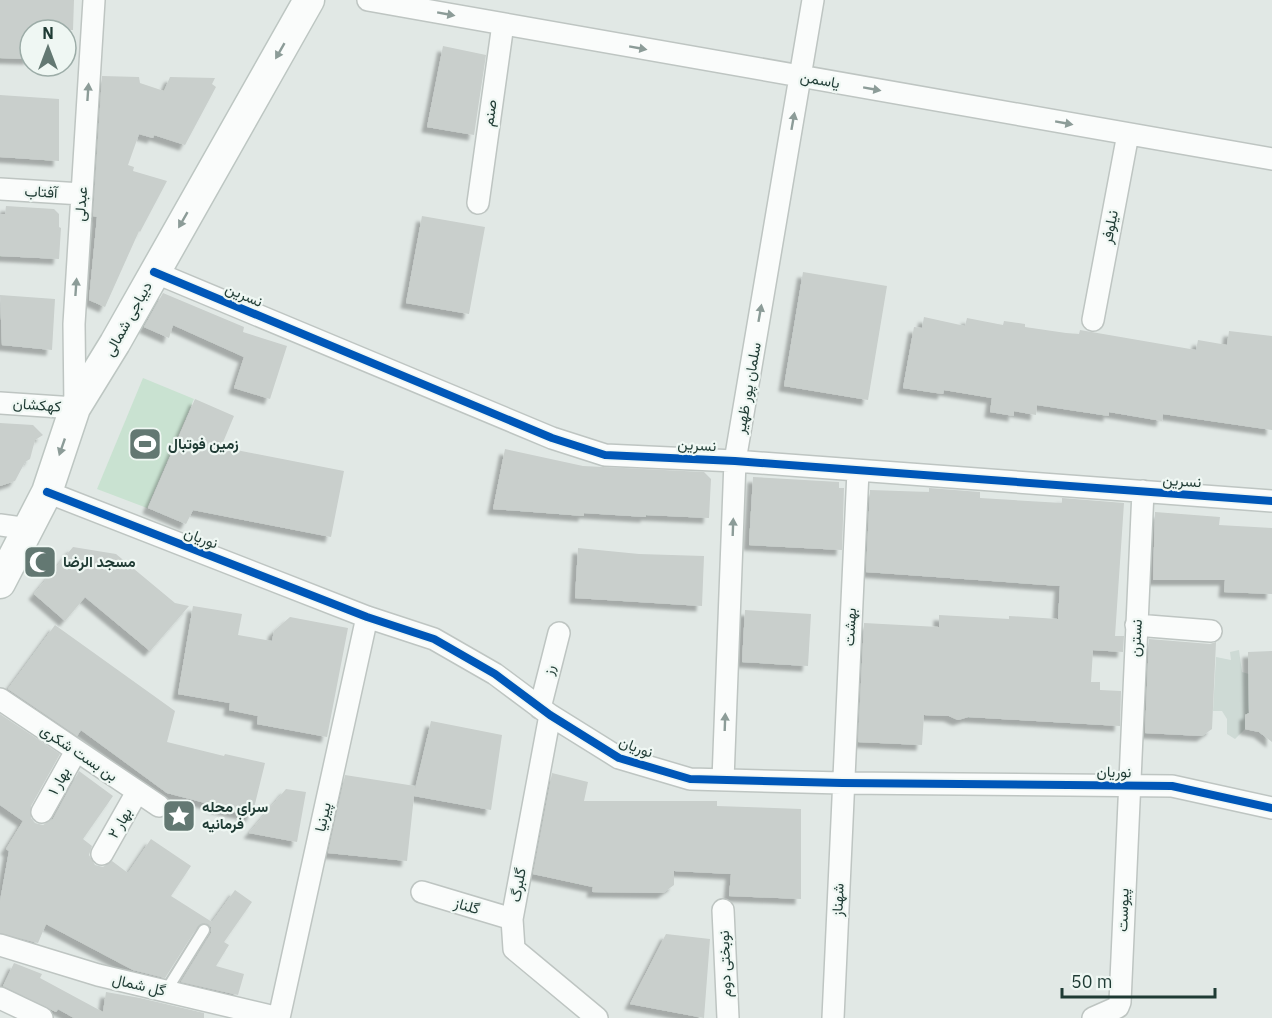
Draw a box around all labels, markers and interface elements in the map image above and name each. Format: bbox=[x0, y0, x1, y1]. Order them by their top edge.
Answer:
one-way arrow bbox=[437, 10, 456, 19]
north arrow bbox=[18, 18, 78, 78]
text: N bbox=[42, 23, 54, 43]
one-way arrow bbox=[275, 43, 285, 60]
one-way arrow bbox=[629, 44, 648, 53]
street label: یاسمن bbox=[799, 67, 841, 93]
one-way arrow bbox=[84, 83, 93, 102]
one-way arrow bbox=[862, 85, 881, 94]
street label: صنم bbox=[478, 98, 502, 128]
one-way arrow bbox=[789, 111, 798, 130]
one-way arrow bbox=[1054, 119, 1073, 128]
street label: آفتاب bbox=[24, 181, 60, 202]
street label: عبدلی bbox=[70, 186, 92, 222]
street label: نیلوفر bbox=[1097, 208, 1122, 246]
one-way arrow bbox=[179, 212, 189, 229]
one-way arrow bbox=[71, 277, 81, 296]
street label: دیباجی شمالی bbox=[99, 278, 157, 360]
street label: نسرین bbox=[222, 278, 266, 312]
one-way arrow bbox=[756, 303, 765, 322]
street label: سلمان پور ظهیر bbox=[730, 340, 766, 436]
street label: کهکشان bbox=[12, 393, 62, 416]
sports icon: زمین فوتبال bbox=[127, 426, 163, 462]
place label: زمین فوتبال bbox=[168, 434, 239, 453]
street label: نسرین bbox=[677, 434, 717, 456]
one-way arrow bbox=[56, 438, 66, 456]
street label: نسرین bbox=[1162, 470, 1202, 492]
one-way arrow bbox=[728, 517, 737, 536]
street label: نوریان bbox=[182, 522, 221, 553]
mosque icon: مسجد الرضا bbox=[22, 544, 58, 580]
place label: مسجد الرضا bbox=[63, 552, 136, 571]
street label: بهشت bbox=[839, 607, 860, 647]
street label: نسترن bbox=[1125, 619, 1146, 657]
street label: رز bbox=[538, 663, 559, 678]
one-way arrow bbox=[720, 712, 730, 731]
street label: بن بست شکرى bbox=[36, 720, 122, 786]
street label: نوریان bbox=[617, 731, 656, 762]
street label: نوریان bbox=[1096, 762, 1132, 781]
street label: بهار ۱ bbox=[43, 764, 74, 798]
place label: سرای محله فرمانیه bbox=[202, 797, 268, 833]
place icon: سرای محله فرمانیه bbox=[161, 798, 197, 834]
street label: پیرنیا bbox=[310, 800, 336, 834]
street label: بهار ۲ bbox=[103, 804, 136, 842]
street label: گلبرگ bbox=[505, 866, 530, 903]
street label: شهناز bbox=[827, 883, 848, 918]
street label: پیوست bbox=[1112, 888, 1134, 932]
street label: گلناز bbox=[451, 893, 482, 918]
street label: نوبختی دوم bbox=[714, 930, 736, 998]
scale bar bbox=[1062, 961, 1215, 999]
street label: گل شمال bbox=[111, 969, 168, 1000]
text: 50 m bbox=[1071, 970, 1113, 993]

